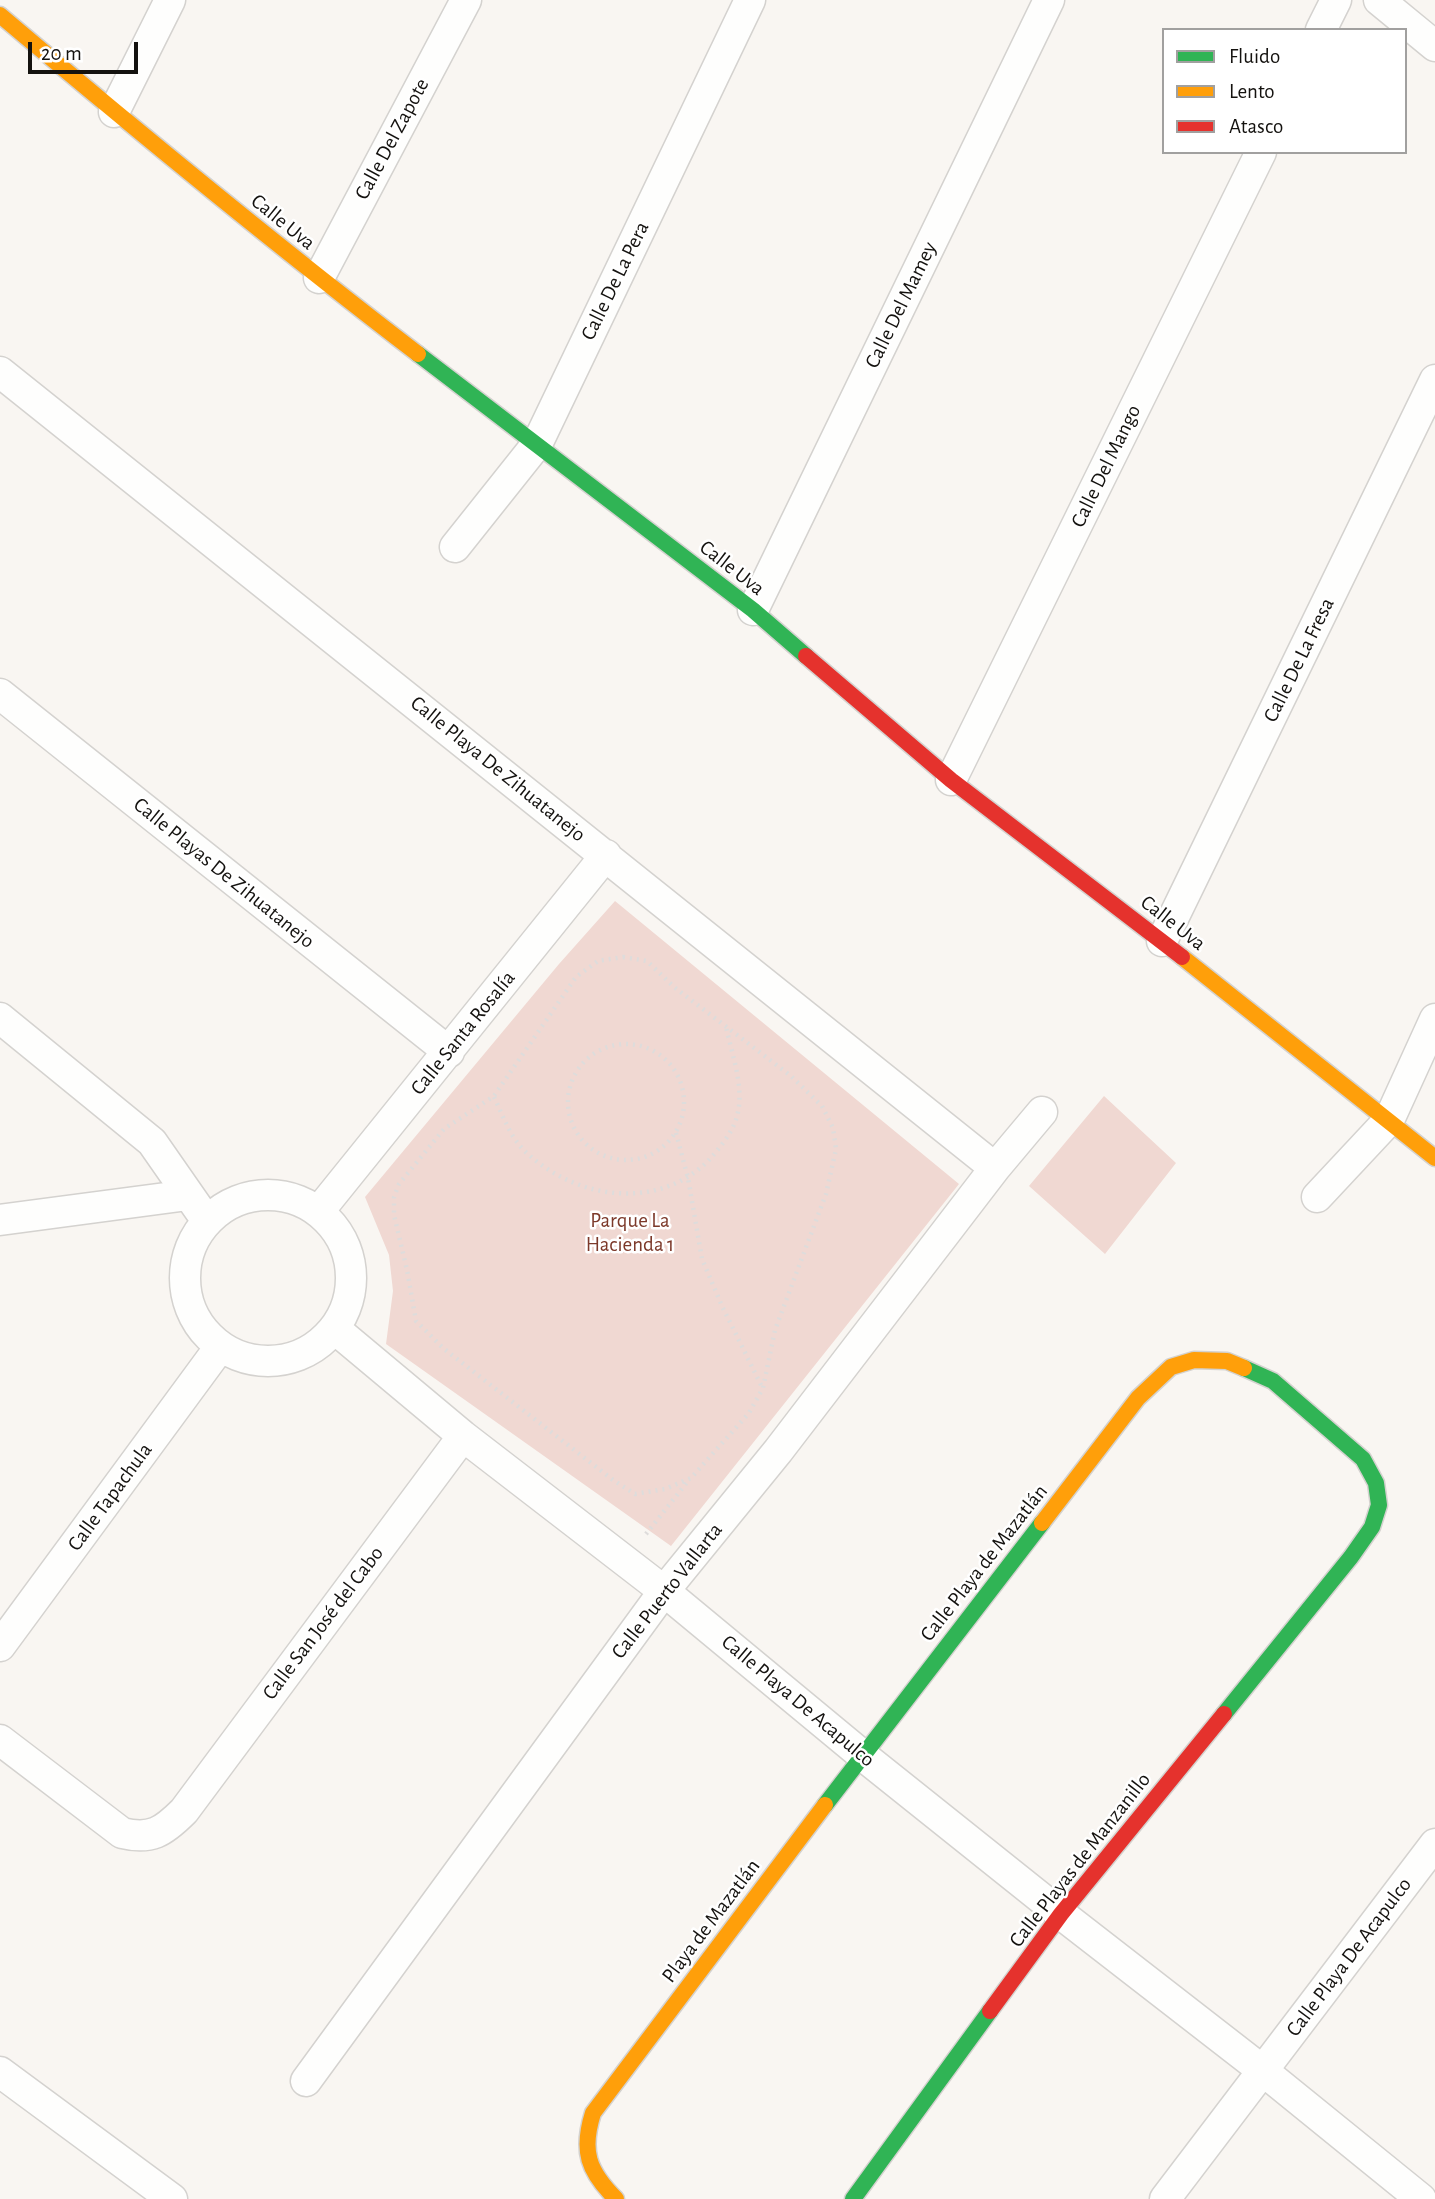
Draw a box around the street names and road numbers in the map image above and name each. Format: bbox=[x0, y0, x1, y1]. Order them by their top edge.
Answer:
street label: Calle Del Zapote bbox=[349, 74, 435, 204]
street label: Calle Uva bbox=[246, 188, 320, 256]
street label: Calle De La Pera bbox=[575, 218, 655, 344]
street label: Calle Del Mamey bbox=[860, 238, 942, 372]
street label: Calle Del Mango bbox=[1065, 401, 1147, 531]
street label: Calle Uva bbox=[694, 535, 770, 601]
street label: Calle De La Fresa bbox=[1258, 594, 1340, 726]
street label: Calle Playa De Zihuatanejo bbox=[405, 691, 591, 847]
street label: Calle Playas De Zihuatanejo bbox=[128, 792, 320, 954]
street label: Calle Uva bbox=[1135, 890, 1211, 956]
street label: Calle Santa Rosalía bbox=[405, 966, 521, 1100]
street label: Calle Tapachula bbox=[62, 1438, 158, 1556]
street label: Calle Playa de Mazatlán bbox=[915, 1480, 1053, 1646]
street label: Calle Puerto Vallarta bbox=[606, 1518, 728, 1664]
street label: Calle San José del Cabo bbox=[257, 1541, 389, 1705]
street label: Calle Playa De Acapulco bbox=[716, 1629, 880, 1773]
street label: Calle Playas de Manzanillo bbox=[1004, 1768, 1156, 1952]
street label: Playa de Mazatlán bbox=[656, 1854, 766, 1988]
street label: Calle Playa De Acapulco bbox=[1281, 1873, 1417, 2041]

